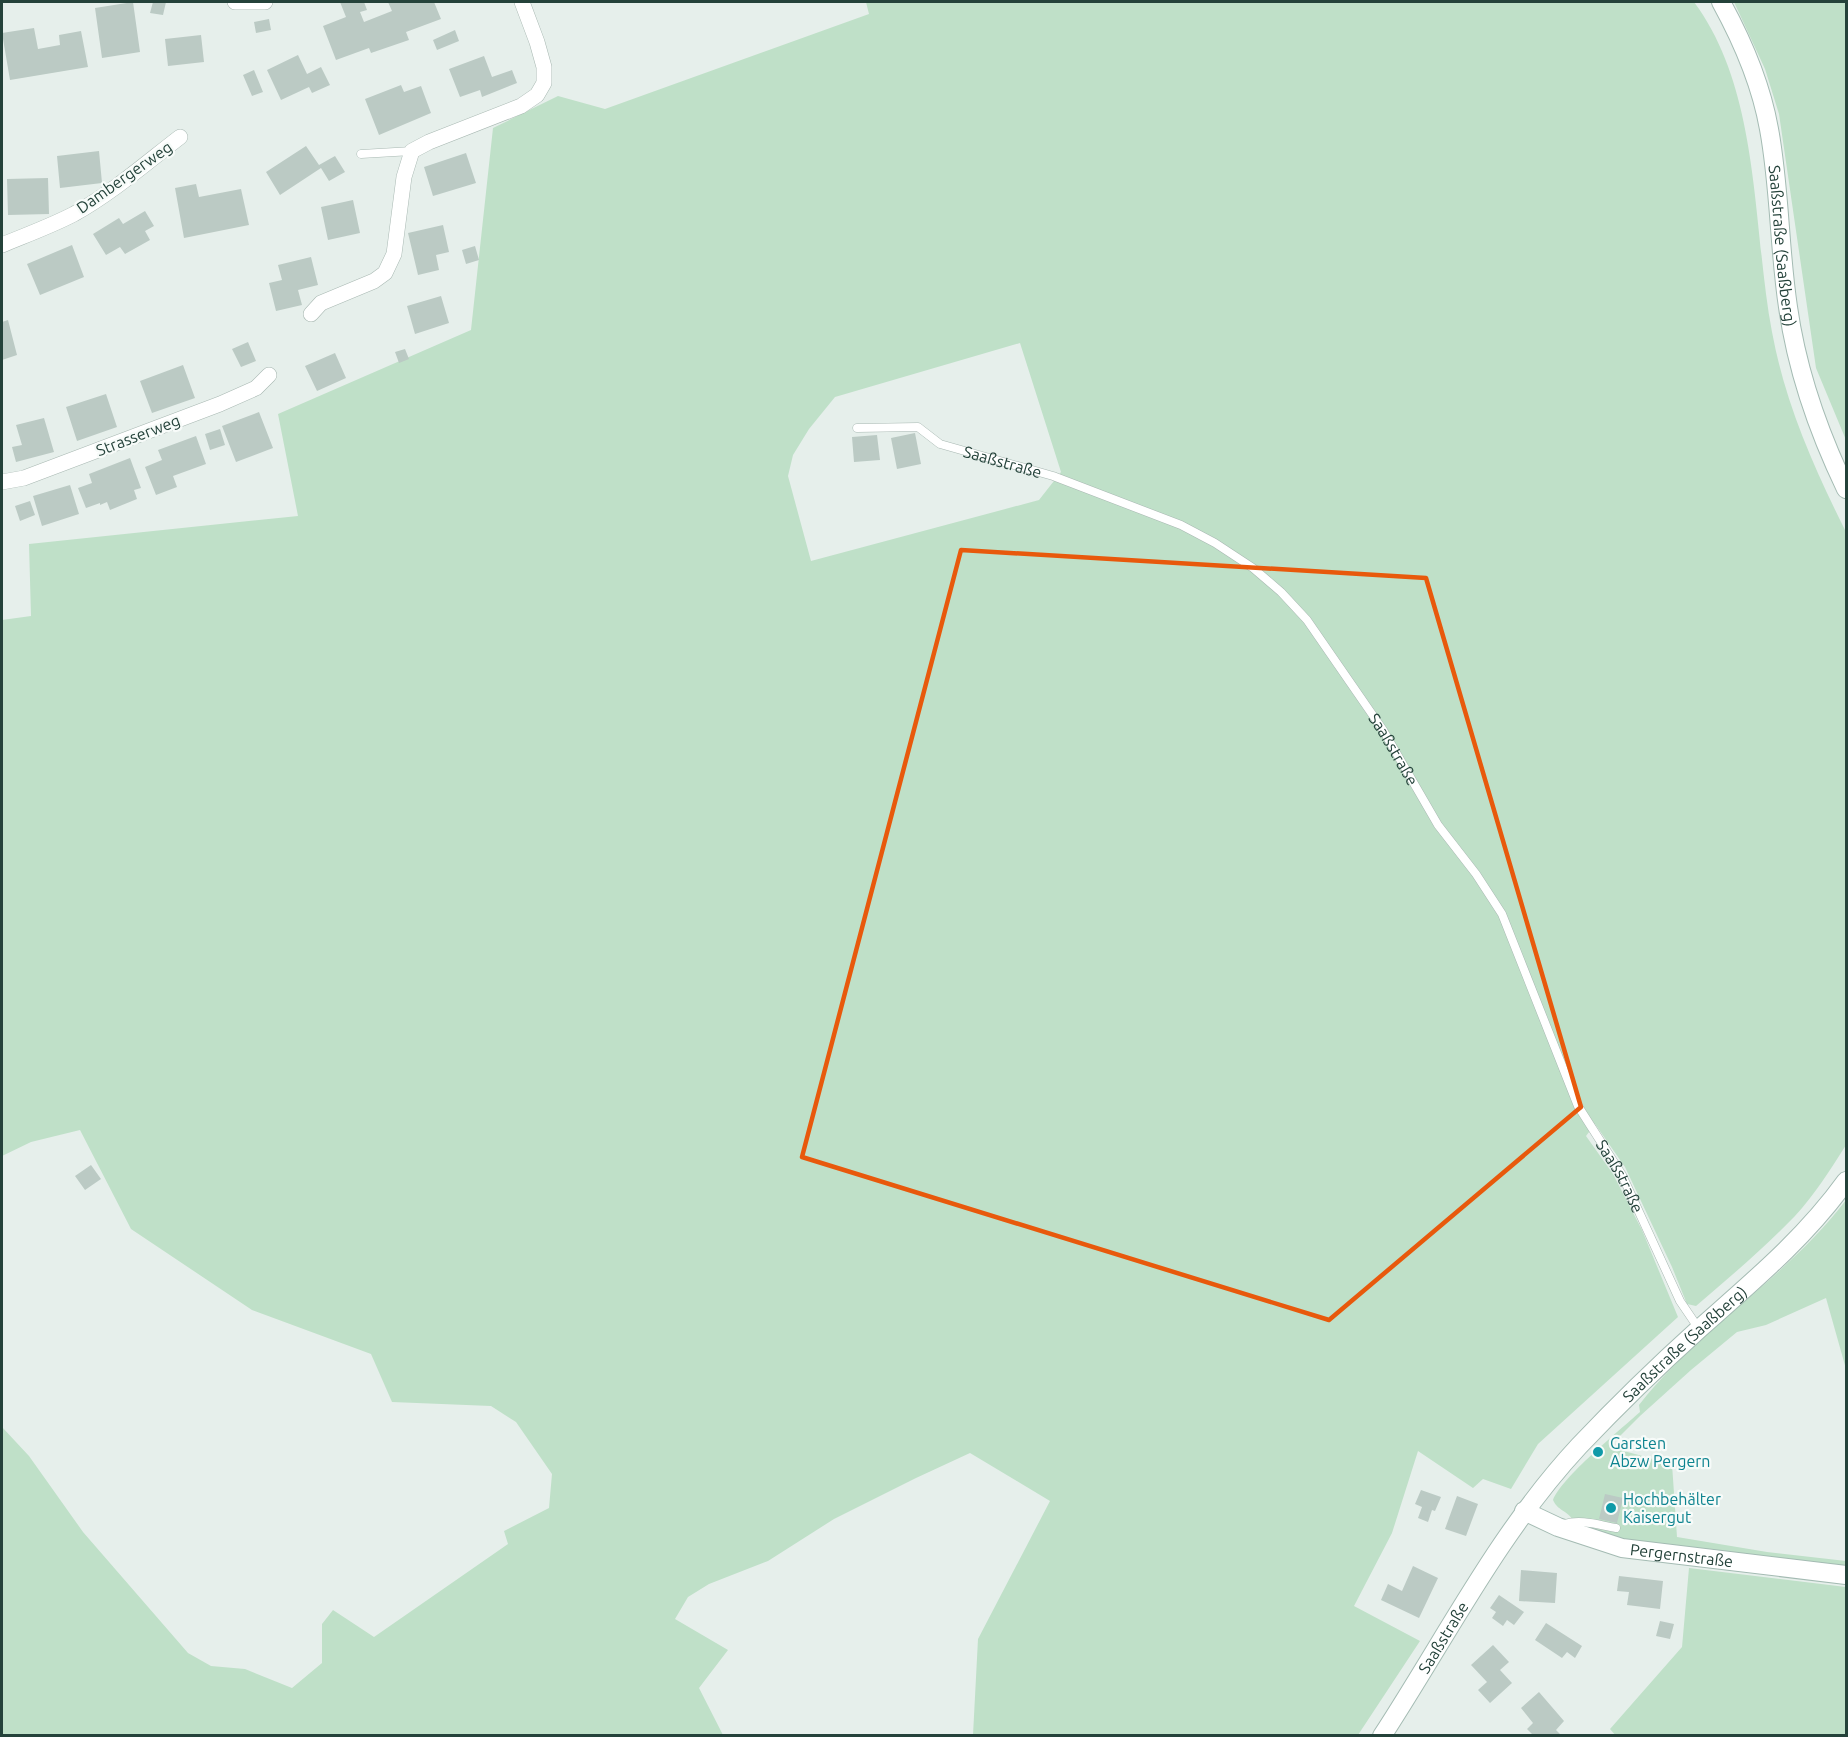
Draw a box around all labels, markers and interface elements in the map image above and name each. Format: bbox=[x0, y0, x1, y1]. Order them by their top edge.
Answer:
street label: Dambergerweg bbox=[73, 137, 175, 217]
street label: Saaßstraße (Saaßberg) bbox=[1765, 164, 1800, 328]
street label: Strasserweg bbox=[93, 411, 183, 459]
street label: Saaßstraße bbox=[962, 442, 1044, 481]
street label: Saaßstraße bbox=[1365, 710, 1422, 788]
street label: Saaßstraße bbox=[1593, 1136, 1647, 1215]
street label: Saaßstraße (Saaßberg) bbox=[1619, 1282, 1751, 1405]
place label: Garsten Abzw Pergern bbox=[1610, 1434, 1710, 1470]
marker: Garsten Abzw Pergern bbox=[1591, 1445, 1605, 1459]
place label: Hochbehälter Kaisergut bbox=[1623, 1490, 1721, 1526]
marker: Hochbehälter Kaisergut bbox=[1604, 1501, 1618, 1515]
street label: Pergernstraße bbox=[1629, 1540, 1734, 1570]
street label: Saaßstraße bbox=[1415, 1598, 1472, 1677]

